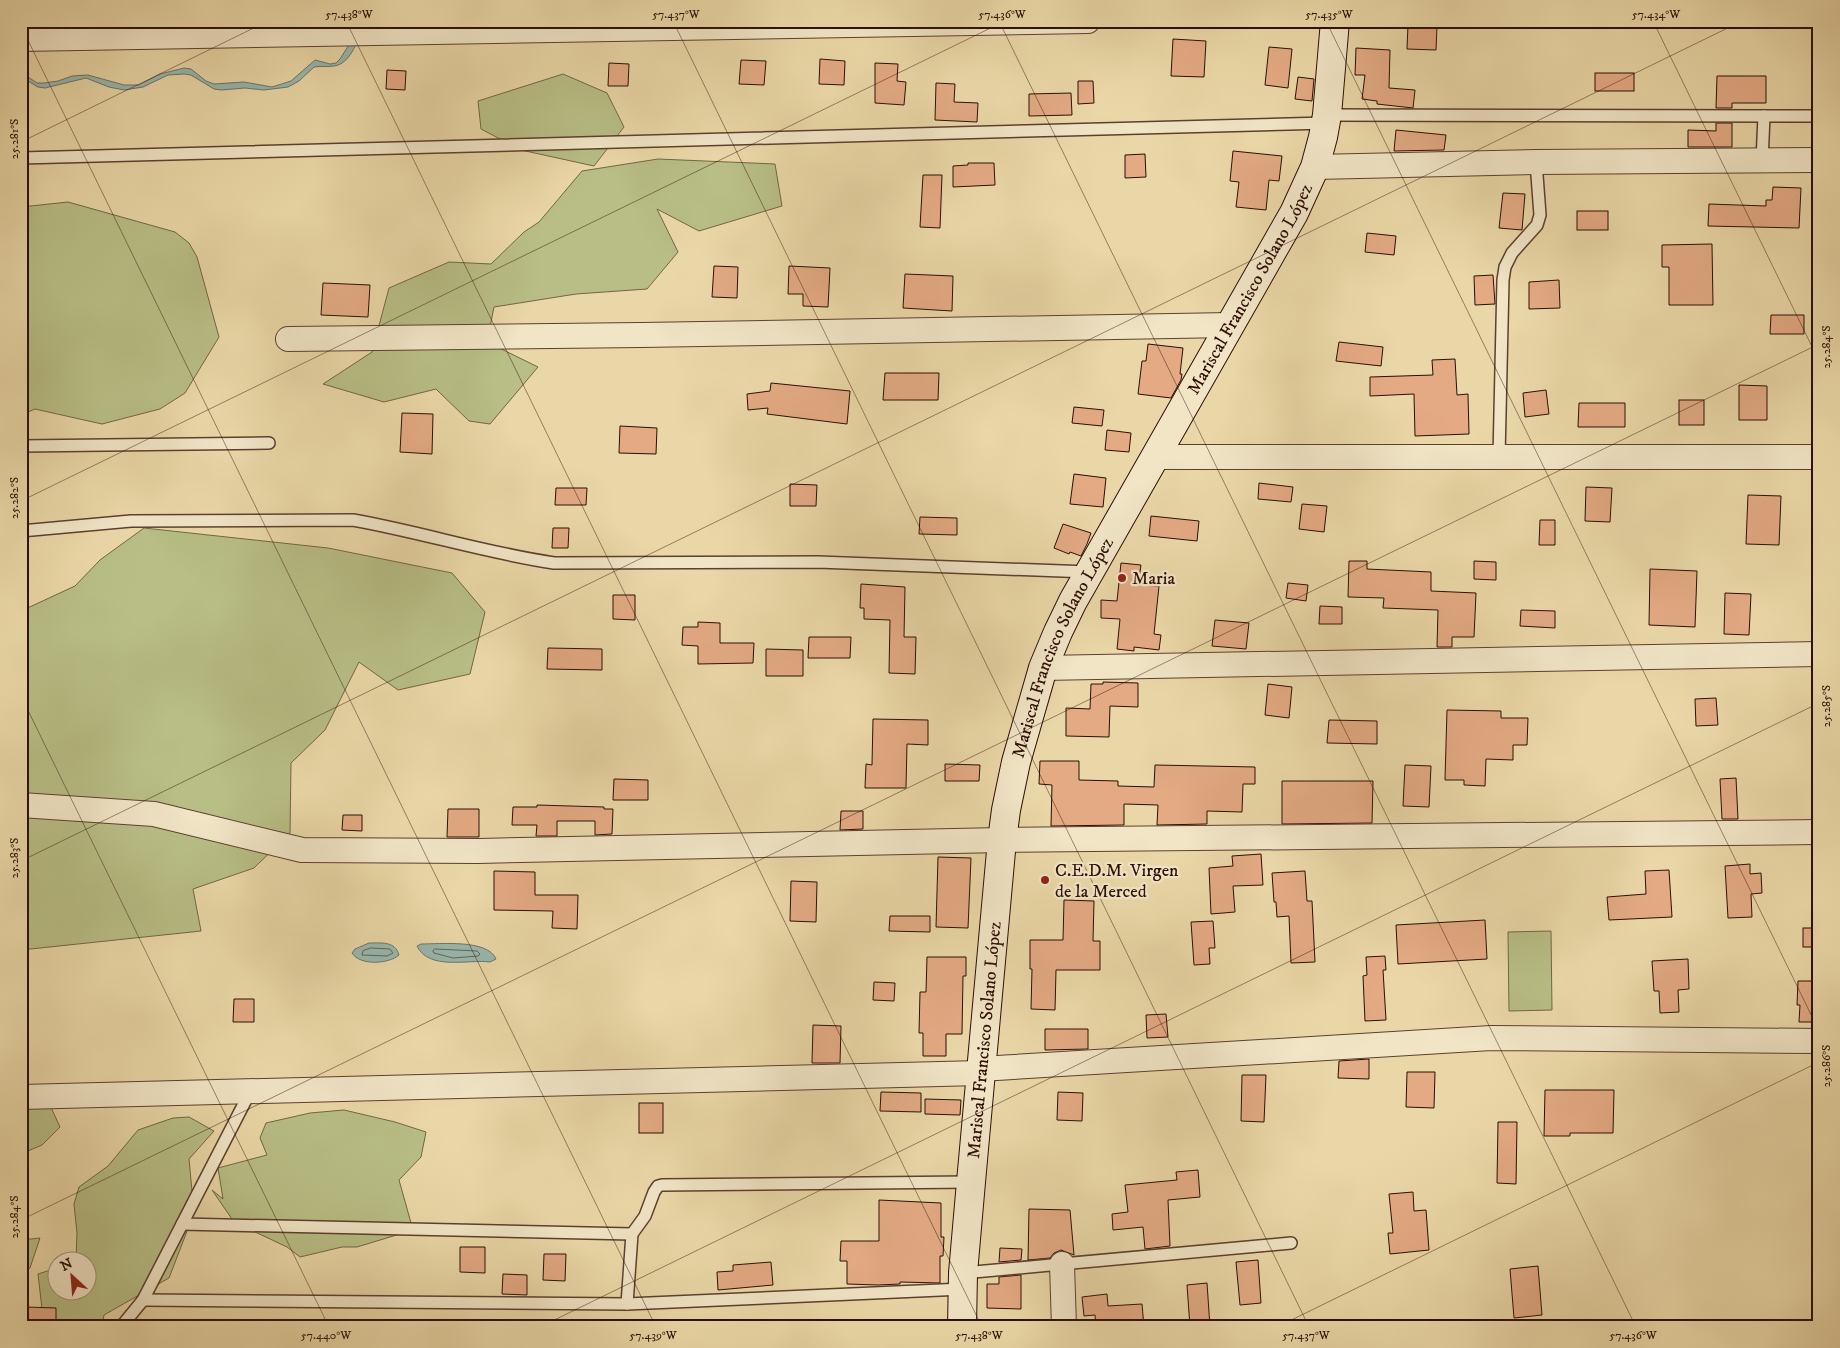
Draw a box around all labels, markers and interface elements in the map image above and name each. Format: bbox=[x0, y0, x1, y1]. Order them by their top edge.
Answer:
text: 57.438°W bbox=[325, 7, 374, 22]
text: 57.437°W bbox=[652, 7, 701, 22]
text: 57.436°W bbox=[978, 7, 1027, 22]
text: 57.435°W bbox=[1305, 7, 1354, 22]
text: 57.434°W bbox=[1632, 7, 1681, 22]
text: 25.281°S bbox=[7, 119, 22, 159]
street label: Mariscal Francisco Solano López bbox=[1183, 180, 1318, 399]
text: 25.284°S bbox=[1819, 325, 1834, 369]
text: 25.282°S bbox=[7, 477, 22, 519]
street label: Mariscal Francisco Solano López bbox=[1008, 534, 1119, 761]
place label: Maria bbox=[1132, 568, 1175, 590]
marker: Maria bbox=[1116, 572, 1128, 584]
text: 25.285°S bbox=[1819, 685, 1834, 727]
text: 25.283°S bbox=[7, 838, 22, 878]
place label: C.E.D.M. Virgen de la Merced bbox=[1055, 860, 1179, 903]
marker: C.E.D.M. Virgen de la Merced bbox=[1039, 874, 1051, 886]
street label: Mariscal Francisco Solano López bbox=[963, 920, 1007, 1160]
text: 25.286°S bbox=[1819, 1045, 1834, 1087]
text: 25.284°S bbox=[7, 1195, 22, 1239]
north arrow bbox=[48, 1250, 98, 1300]
text: N bbox=[58, 1254, 76, 1276]
text: 57.440°W bbox=[301, 1328, 352, 1343]
text: 57.439°W bbox=[629, 1328, 678, 1343]
text: 57.438°W bbox=[955, 1328, 1004, 1343]
text: 57.437°W bbox=[1282, 1328, 1331, 1343]
text: 57.436°W bbox=[1609, 1328, 1658, 1343]

